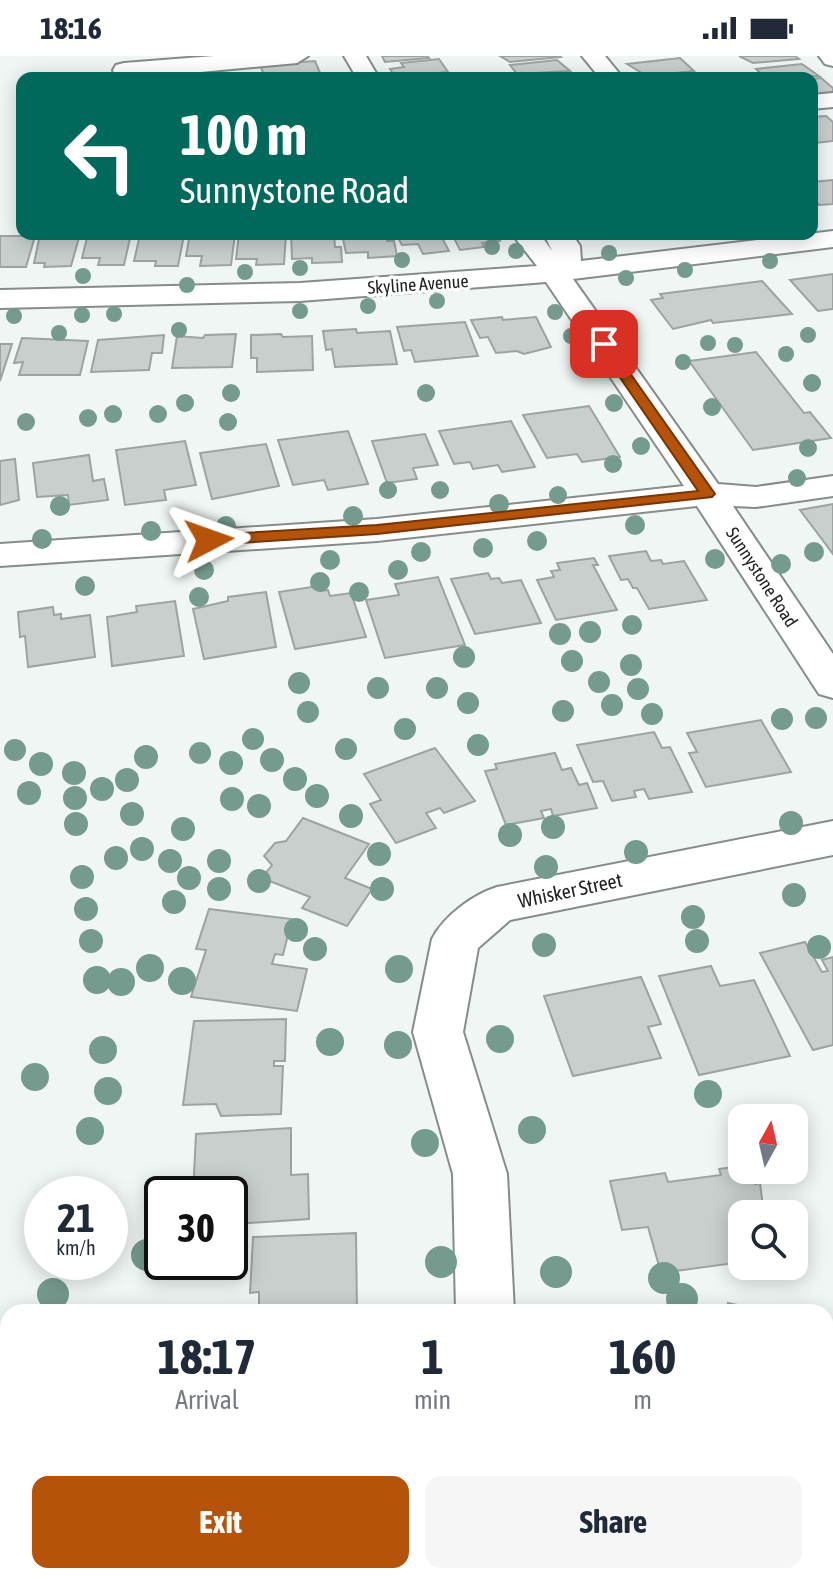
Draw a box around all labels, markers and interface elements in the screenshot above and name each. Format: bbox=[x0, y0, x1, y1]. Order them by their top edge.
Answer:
text: 18:16 bbox=[40, 11, 102, 45]
text: 100 m bbox=[180, 103, 307, 167]
icon: left bbox=[48, 104, 152, 208]
text: Sunnystone Road bbox=[180, 169, 409, 211]
street label: Skyline Avenue bbox=[367, 270, 469, 298]
pin bbox=[570, 310, 638, 378]
icon: arrive bbox=[582, 322, 626, 366]
position arrow bbox=[167, 498, 251, 582]
street label: Sunnystone Road bbox=[722, 523, 802, 631]
street label: Whisker Street bbox=[516, 868, 624, 912]
north arrow bbox=[728, 1104, 808, 1184]
map controls bbox=[728, 1104, 808, 1280]
speed limit sign: 30 bbox=[144, 1176, 248, 1280]
text: 21 bbox=[57, 1195, 95, 1240]
button: search bbox=[728, 1200, 808, 1280]
text: km/h bbox=[56, 1236, 96, 1259]
text: 18:17 bbox=[158, 1329, 256, 1384]
text: 1 bbox=[421, 1329, 444, 1384]
text: 160 bbox=[609, 1329, 676, 1384]
text: Arrival bbox=[175, 1385, 239, 1415]
text: min bbox=[414, 1385, 451, 1415]
text: m bbox=[633, 1385, 652, 1415]
button: Exit bbox=[32, 1476, 409, 1568]
button: Share bbox=[425, 1476, 802, 1568]

